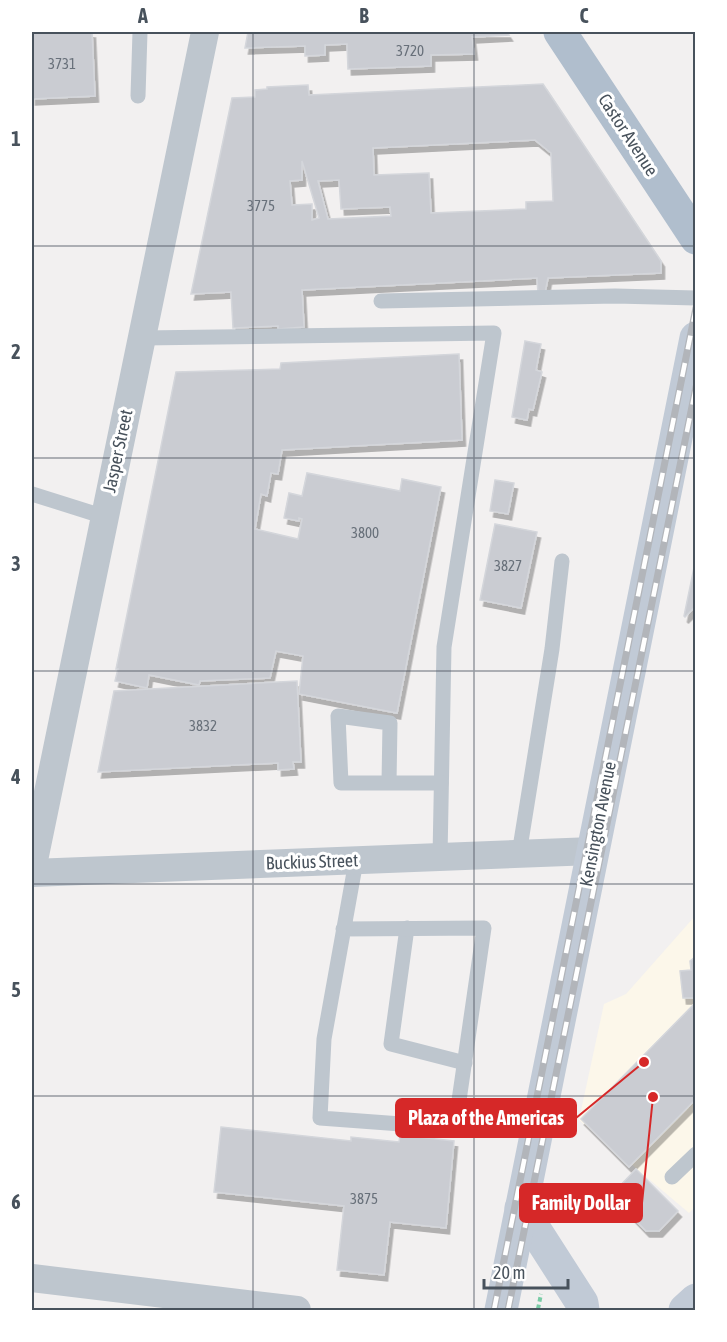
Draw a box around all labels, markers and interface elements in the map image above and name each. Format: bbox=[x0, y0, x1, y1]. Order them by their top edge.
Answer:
text: A bbox=[137, 4, 148, 27]
text: B bbox=[359, 4, 369, 27]
text: C bbox=[580, 4, 589, 27]
house number: 3720 bbox=[396, 42, 424, 59]
house number: 3731 bbox=[48, 55, 76, 72]
street label: Castor Avenue bbox=[594, 90, 663, 180]
text: 1 bbox=[11, 127, 21, 150]
house number: 3775 bbox=[247, 197, 275, 214]
text: 2 bbox=[11, 340, 21, 363]
street label: Jasper Street bbox=[98, 407, 137, 494]
house number: 3800 bbox=[351, 524, 379, 541]
text: 3 bbox=[11, 552, 21, 575]
house number: 3827 bbox=[494, 557, 522, 574]
house number: 3832 bbox=[189, 717, 217, 734]
street label: Kensington Avenue bbox=[575, 760, 620, 888]
text: 4 bbox=[10, 765, 21, 788]
street label: Buckius Street bbox=[265, 849, 359, 874]
text: 5 bbox=[11, 978, 21, 1001]
callout: Plaza of the Americas bbox=[396, 1099, 576, 1137]
text: Plaza of the Americas bbox=[408, 1106, 564, 1129]
callout: Family Dollar bbox=[520, 1184, 642, 1222]
text: 6 bbox=[11, 1190, 21, 1213]
house number: 3875 bbox=[350, 1190, 378, 1207]
text: Family Dollar bbox=[532, 1191, 631, 1214]
scale bar bbox=[484, 1252, 568, 1290]
text: 20 m bbox=[493, 1262, 525, 1283]

